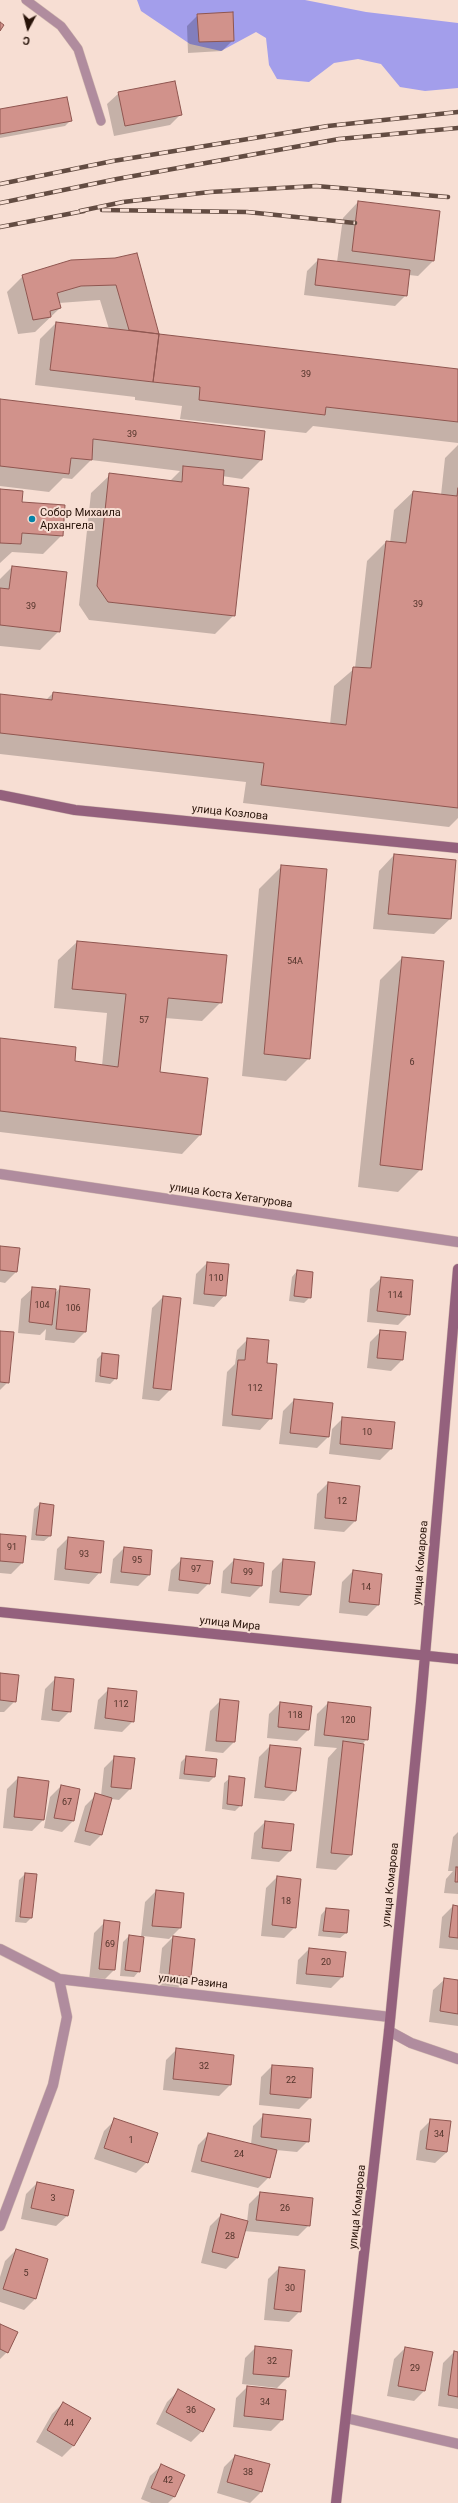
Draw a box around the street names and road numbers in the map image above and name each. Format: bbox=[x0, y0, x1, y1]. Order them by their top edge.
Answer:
street label: улица Козлова bbox=[191, 802, 269, 824]
street label: улица Коста Хетагурова bbox=[169, 1181, 293, 1211]
street label: улица Комарова bbox=[411, 1520, 431, 1606]
street label: улица Мира bbox=[199, 1614, 261, 1634]
street label: улица Комарова bbox=[380, 1842, 402, 1928]
street label: улица Разина bbox=[157, 1972, 229, 1992]
street label: улица Комарова bbox=[347, 2164, 369, 2250]

